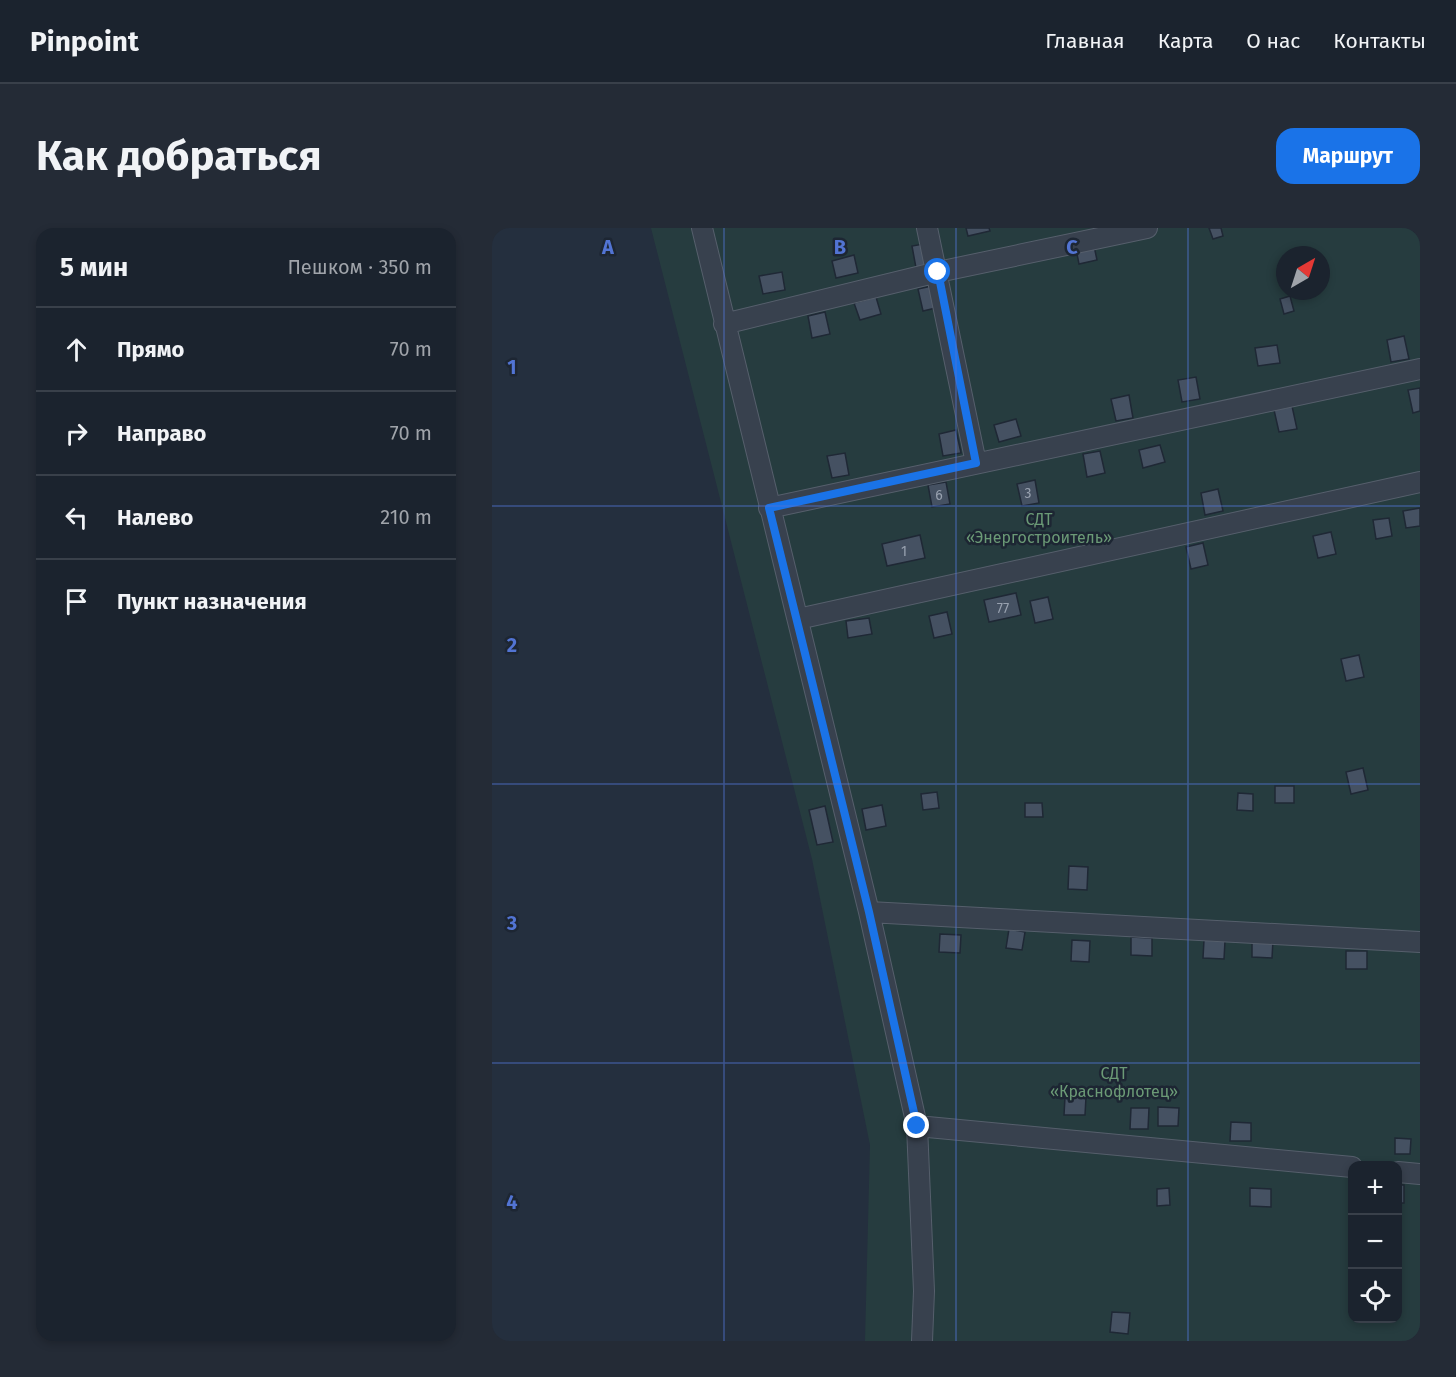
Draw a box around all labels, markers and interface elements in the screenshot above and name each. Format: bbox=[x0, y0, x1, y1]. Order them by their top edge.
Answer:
text: Pinpoint bbox=[30, 25, 139, 58]
text: Главная bbox=[1045, 28, 1125, 54]
text: Карта bbox=[1158, 28, 1213, 54]
text: О нас bbox=[1246, 28, 1300, 54]
text: Контакты bbox=[1333, 28, 1426, 54]
button: Маршрут bbox=[1276, 128, 1420, 184]
text: Как добраться bbox=[36, 131, 322, 181]
text: A bbox=[601, 235, 615, 259]
text: B bbox=[834, 235, 846, 259]
text: C bbox=[1066, 235, 1078, 259]
north arrow bbox=[1276, 246, 1330, 300]
text: 5 мин bbox=[60, 252, 128, 283]
text: Пешком · 350 m bbox=[287, 255, 432, 279]
route start bbox=[924, 258, 950, 284]
icon: ahead bbox=[60, 333, 93, 366]
text: Прямо bbox=[117, 336, 184, 363]
text: 70 m bbox=[390, 337, 432, 361]
text: 1 bbox=[507, 355, 517, 379]
icon: right bbox=[60, 417, 93, 450]
text: Направо bbox=[117, 420, 206, 447]
text: 70 m bbox=[390, 421, 432, 445]
house number: 3 bbox=[1025, 485, 1032, 502]
house number: 6 bbox=[935, 487, 943, 504]
icon: left bbox=[60, 501, 93, 534]
text: Налево bbox=[117, 504, 193, 531]
text: 210 m bbox=[380, 505, 432, 529]
park label: СДТ «Энергостроитель» bbox=[966, 510, 1112, 547]
house number: 1 bbox=[901, 543, 907, 560]
icon: arrive bbox=[60, 585, 93, 618]
text: Пункт назначения bbox=[117, 588, 307, 615]
house number: 77 bbox=[997, 600, 1009, 617]
text: 2 bbox=[507, 633, 517, 657]
text: 3 bbox=[506, 911, 517, 935]
park label: СДТ «Краснофлотец» bbox=[1050, 1064, 1178, 1101]
route end bbox=[903, 1112, 929, 1138]
map controls bbox=[1348, 1161, 1402, 1323]
button: + bbox=[1348, 1161, 1402, 1215]
text: 4 bbox=[506, 1190, 518, 1214]
button: − bbox=[1348, 1215, 1402, 1269]
button: locate bbox=[1348, 1269, 1402, 1323]

